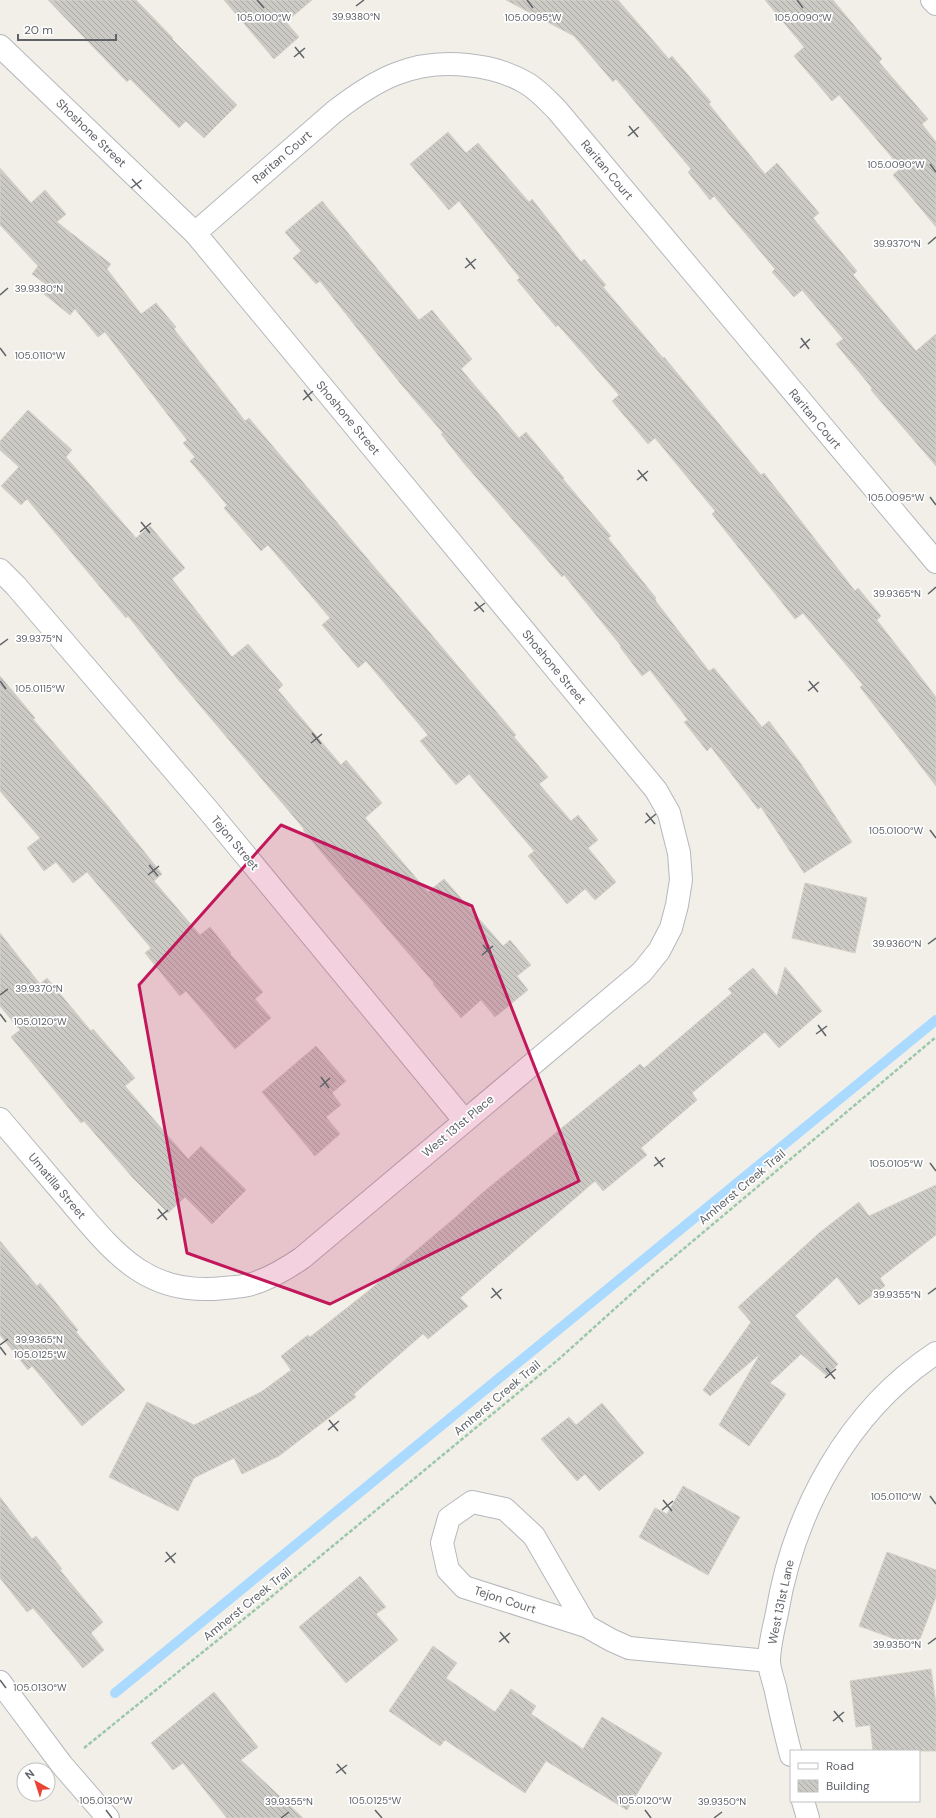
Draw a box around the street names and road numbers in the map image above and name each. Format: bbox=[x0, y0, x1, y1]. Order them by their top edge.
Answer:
street label: Shoshone Street bbox=[52, 95, 130, 171]
street label: Raritan Court bbox=[249, 127, 315, 187]
street label: Raritan Court bbox=[577, 137, 637, 204]
street label: Shoshone Street bbox=[312, 378, 384, 459]
street label: Raritan Court bbox=[785, 386, 845, 453]
street label: Shoshone Street bbox=[518, 627, 590, 708]
street label: Tejon Street bbox=[207, 812, 263, 874]
street label: West 131st Place bbox=[419, 1091, 498, 1161]
street label: Amherst Creek Trail bbox=[695, 1146, 789, 1228]
street label: Umatilla Street bbox=[25, 1150, 90, 1223]
street label: Amherst Creek Trail bbox=[450, 1357, 544, 1439]
street label: West 131st Lane bbox=[764, 1558, 798, 1646]
street label: Amherst Creek Trail bbox=[200, 1564, 294, 1644]
street label: Tejon Court bbox=[472, 1582, 538, 1618]

